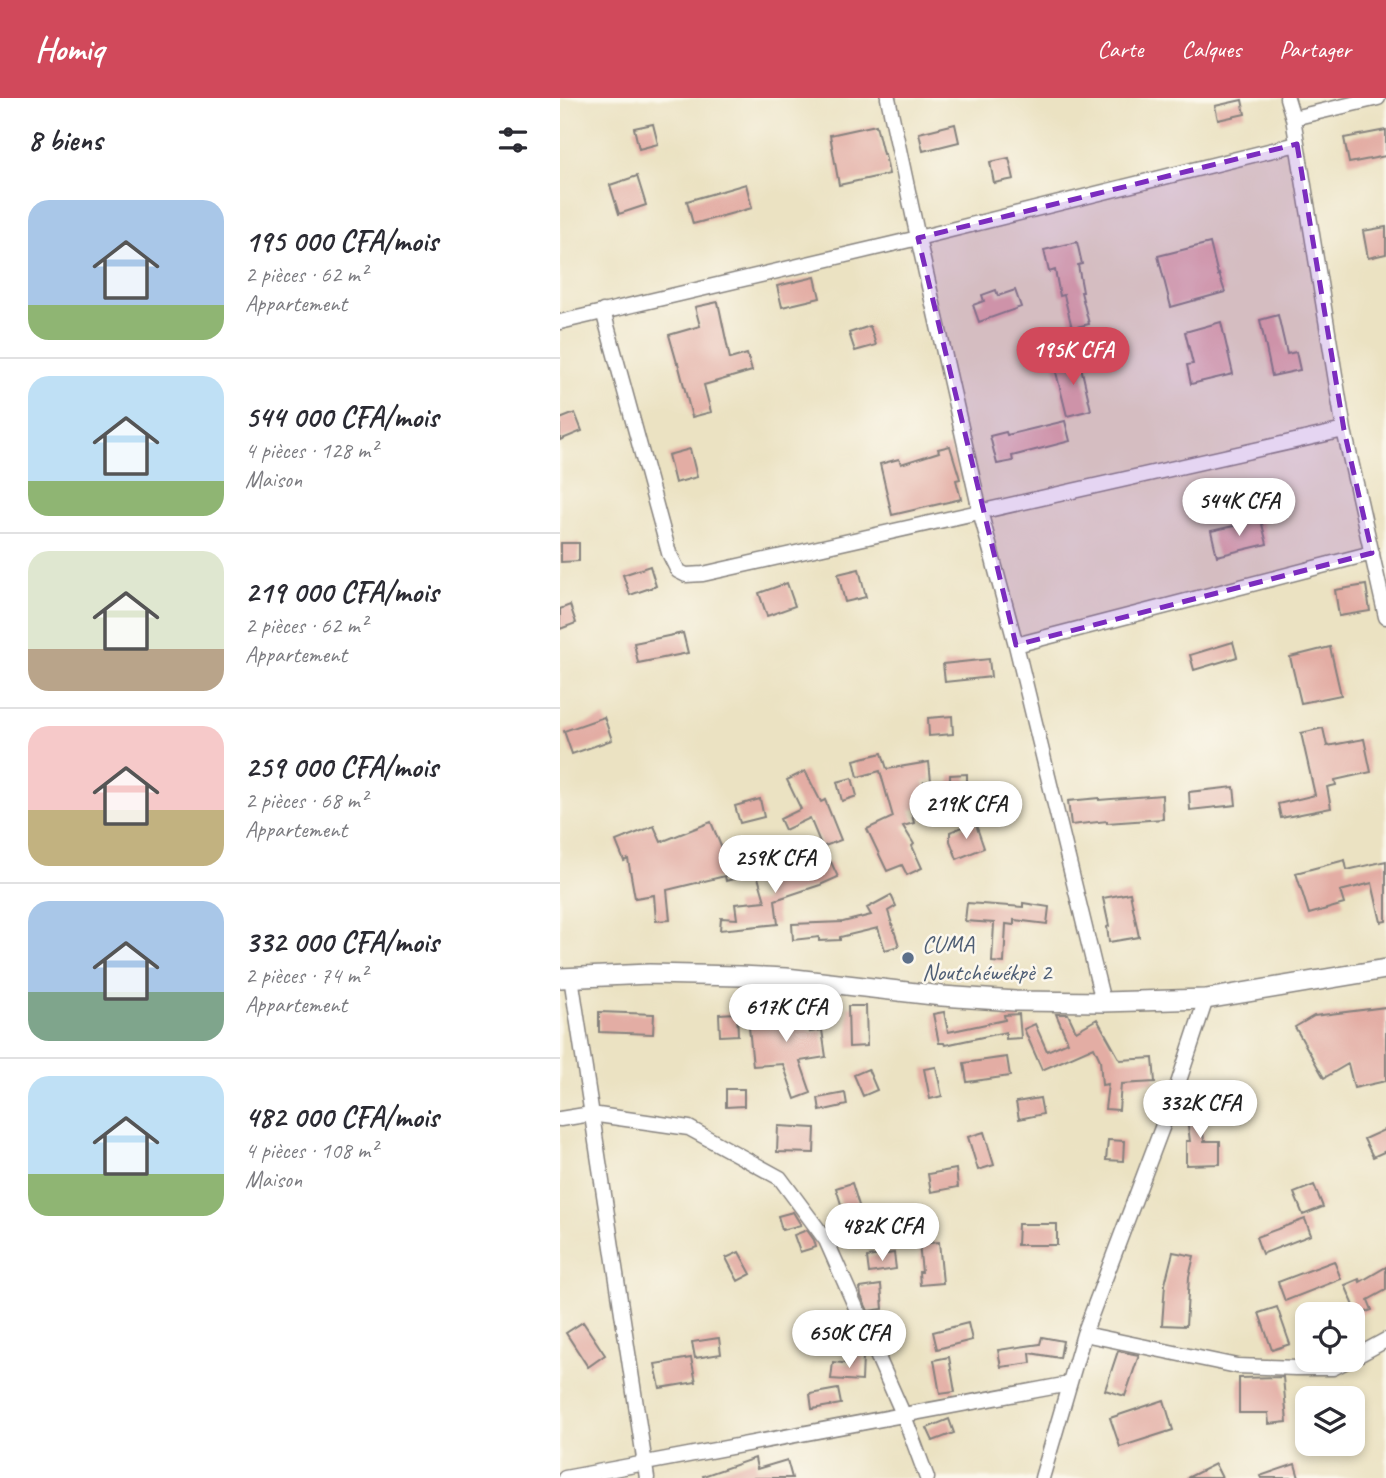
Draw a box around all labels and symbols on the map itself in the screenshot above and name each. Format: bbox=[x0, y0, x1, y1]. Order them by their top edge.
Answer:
pin: 195K CFA bbox=[1001, 328, 1145, 387]
pin: 544K CFA bbox=[1167, 478, 1311, 538]
pin: 219K CFA bbox=[894, 782, 1038, 841]
pin: 259K CFA bbox=[703, 836, 847, 895]
place label: CUMA Noutchéwékpè 2 bbox=[922, 929, 1053, 987]
marker: CUMA Noutchéwékpè 2 bbox=[900, 950, 916, 966]
pin: 617K CFA bbox=[714, 984, 858, 1044]
pin: 332K CFA bbox=[1128, 1080, 1272, 1140]
pin: 482K CFA bbox=[810, 1204, 954, 1263]
pin: 650K CFA bbox=[777, 1310, 921, 1370]

